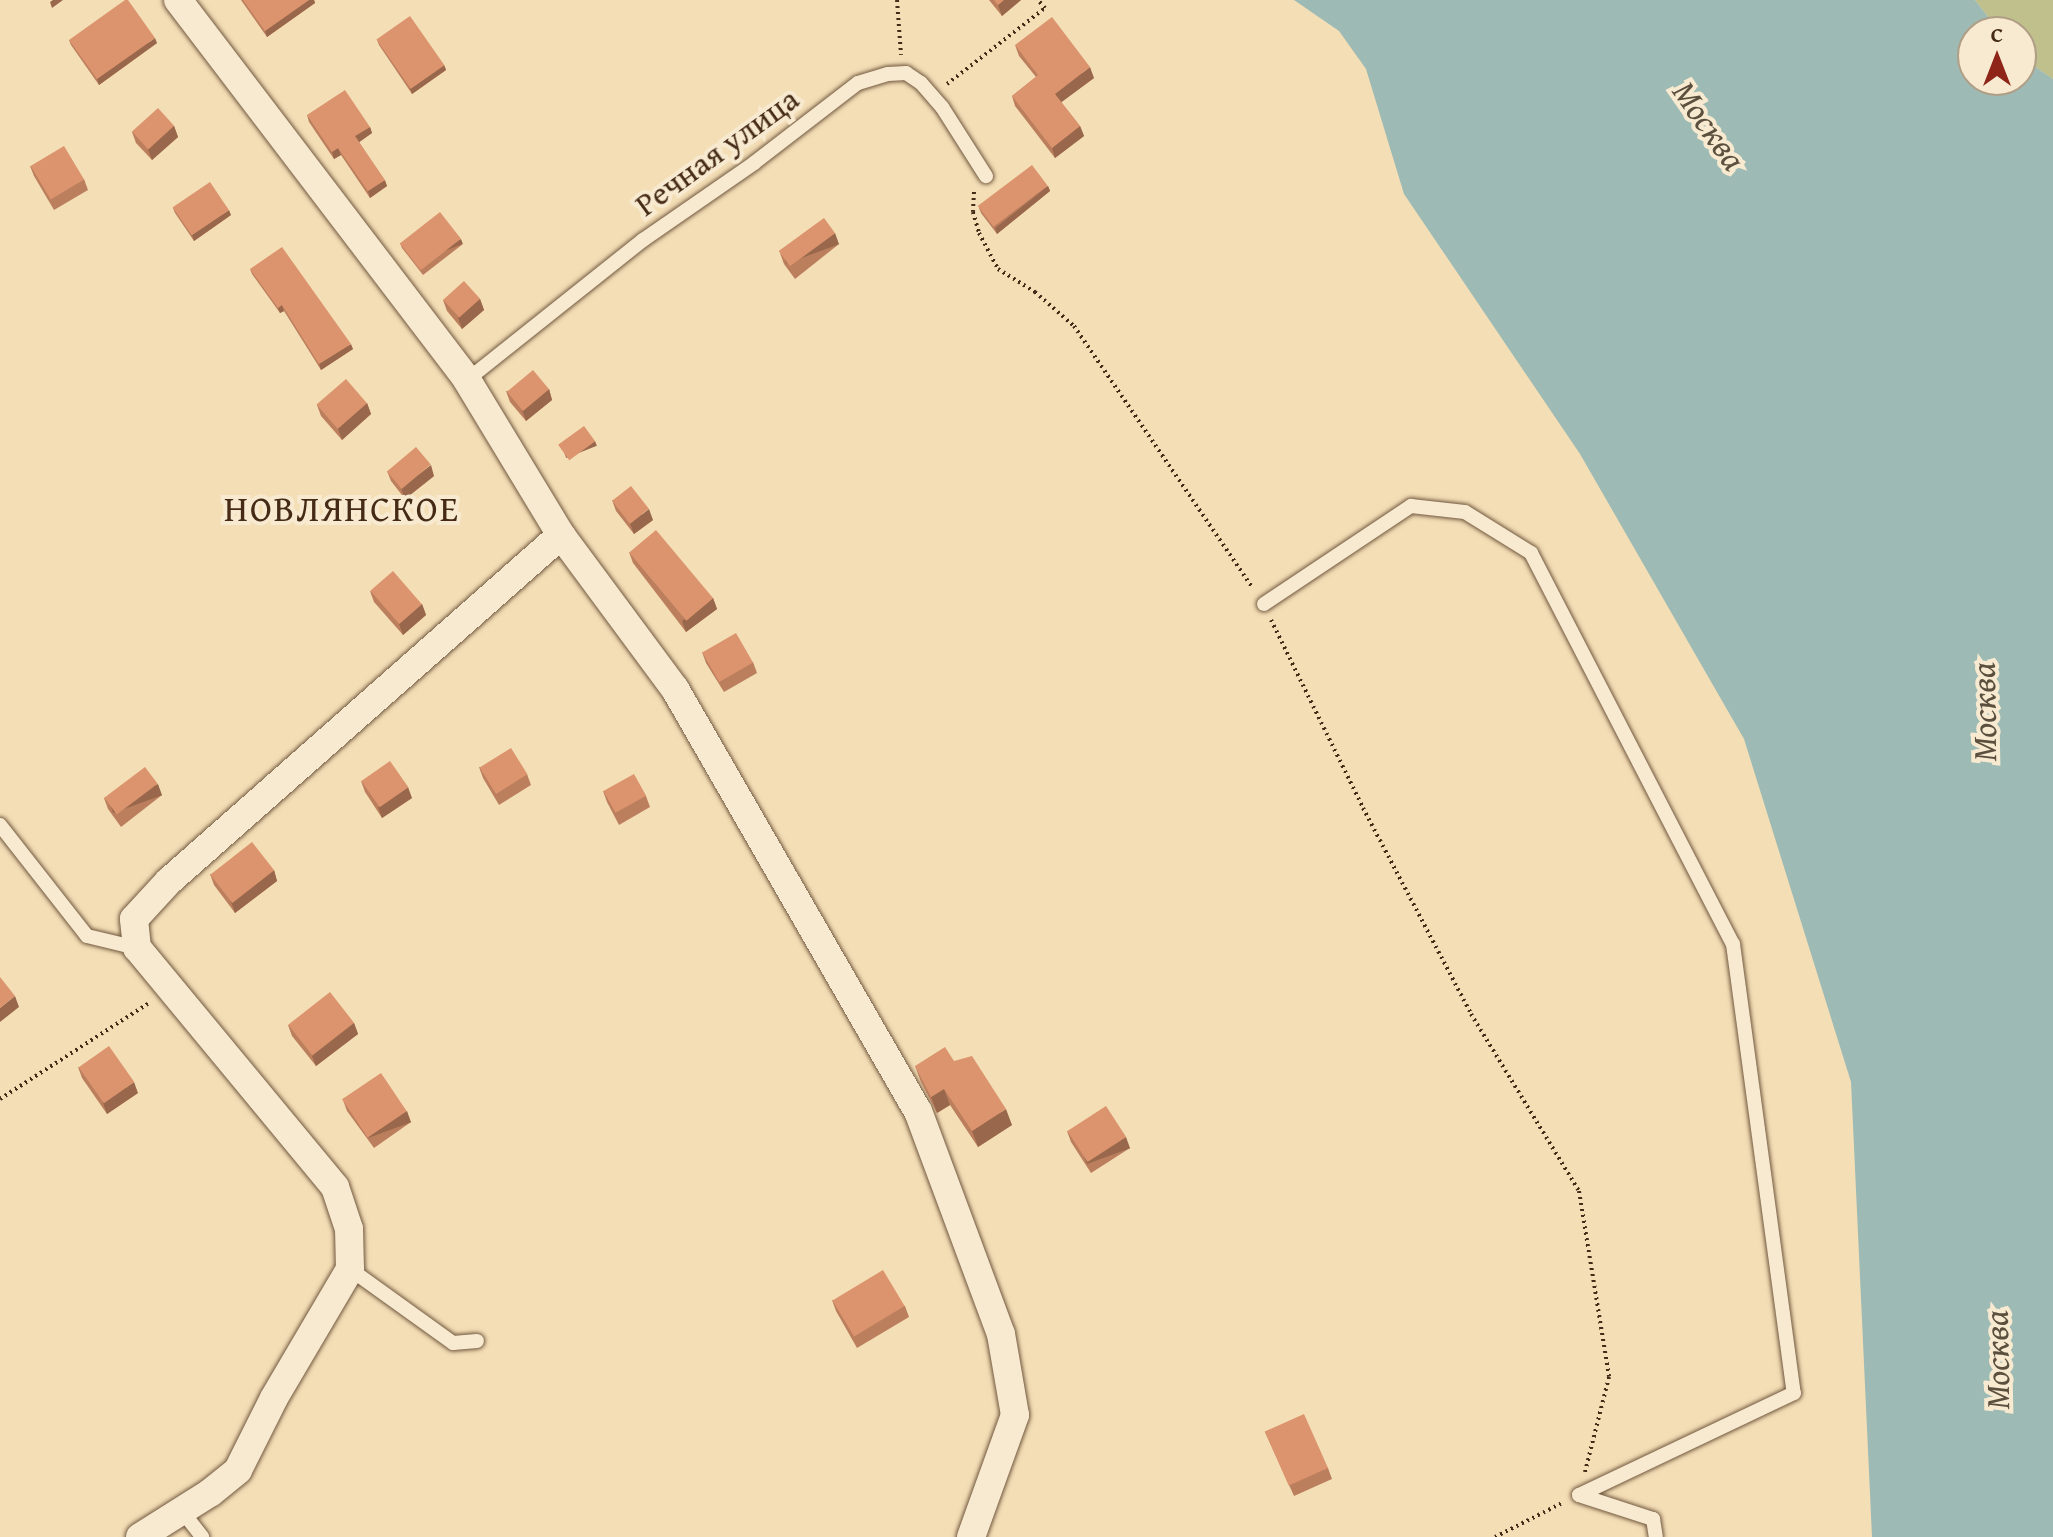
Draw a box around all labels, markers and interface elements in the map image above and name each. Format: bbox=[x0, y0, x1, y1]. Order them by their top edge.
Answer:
north arrow bbox=[1957, 16, 2037, 96]
text: С bbox=[1991, 18, 2003, 50]
water label: Москва bbox=[1665, 72, 1755, 178]
street label: Речная улица bbox=[628, 80, 806, 224]
district label: НОВЛЯНСКОЕ bbox=[224, 486, 460, 530]
water label: Москва bbox=[1962, 662, 2004, 762]
water label: Москва bbox=[1975, 1310, 2017, 1410]

